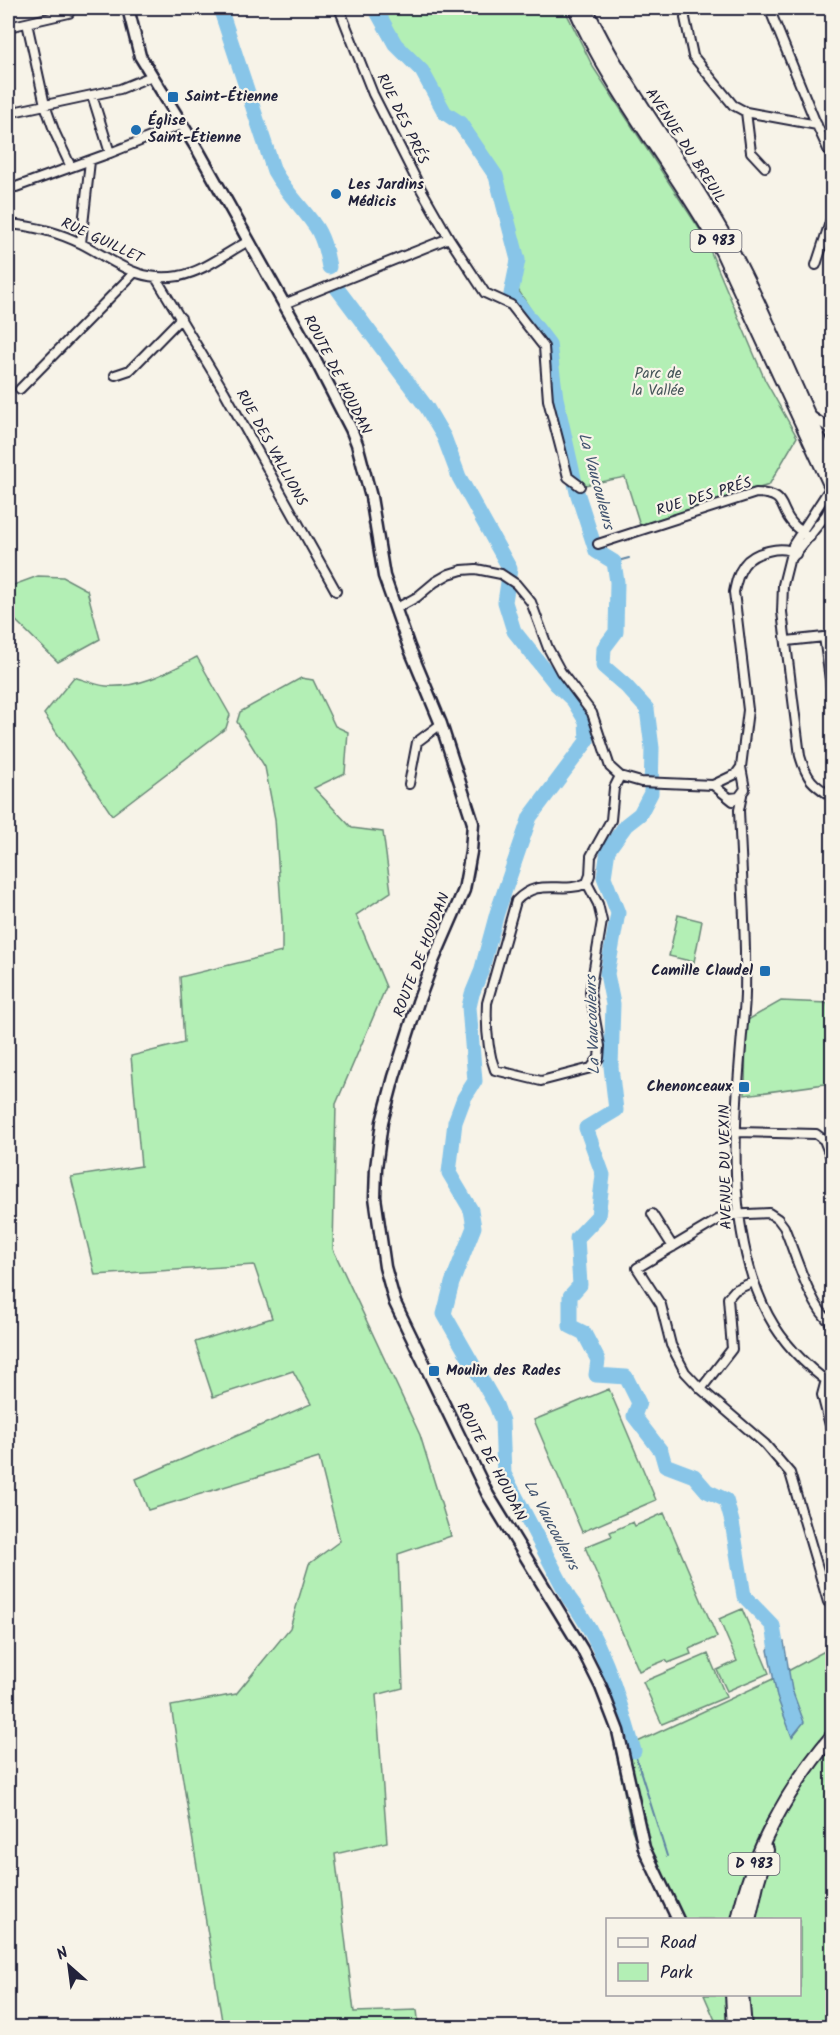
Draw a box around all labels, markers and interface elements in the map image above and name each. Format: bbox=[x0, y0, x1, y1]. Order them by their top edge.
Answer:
street label: RUE DES PRÉS bbox=[370, 69, 434, 169]
street label: AVENUE DU BREUIL bbox=[639, 84, 731, 208]
place label: Saint-Étienne bbox=[185, 85, 279, 109]
marker: Saint-Étienne bbox=[166, 90, 180, 104]
place label: Église Saint-Étienne bbox=[148, 109, 242, 150]
marker: Église Saint-Étienne bbox=[129, 123, 143, 137]
place label: Les Jardins Médicis bbox=[348, 173, 424, 214]
marker: Les Jardins Médicis bbox=[329, 187, 343, 201]
street label: RUE GUILLET bbox=[57, 211, 149, 271]
road number: D 983 bbox=[690, 230, 742, 252]
street label: ROUTE DE HOUDAN bbox=[296, 311, 378, 439]
park label: Parc de la Vallée bbox=[632, 362, 684, 403]
street label: RUE DES VALLIONS bbox=[229, 385, 313, 511]
water label: La Vaucouleurs bbox=[571, 430, 621, 534]
street label: RUE DES PRÉS bbox=[653, 471, 755, 523]
street label: ROUTE DE HOUDAN bbox=[387, 889, 457, 1021]
place label: Camille Claudel bbox=[651, 959, 753, 983]
marker: Camille Claudel bbox=[758, 964, 772, 978]
water label: La Vaucouleurs bbox=[579, 973, 607, 1075]
place label: Chenonceaux bbox=[647, 1075, 733, 1099]
marker: Chenonceaux bbox=[737, 1080, 751, 1094]
street label: AVENUE DU VEXIN bbox=[713, 1104, 739, 1230]
place label: Moulin des Rades bbox=[446, 1359, 561, 1383]
marker: Moulin des Rades bbox=[427, 1364, 441, 1378]
street label: ROUTE DE HOUDAN bbox=[450, 1398, 532, 1526]
water label: La Vaucouleurs bbox=[517, 1475, 586, 1577]
road number: D 983 bbox=[728, 1853, 780, 1875]
legend bbox=[606, 1918, 801, 1996]
text: Road bbox=[660, 1929, 697, 1958]
north arrow bbox=[39, 1936, 99, 1996]
text: N bbox=[52, 1941, 73, 1967]
text: Park bbox=[660, 1959, 693, 1988]

